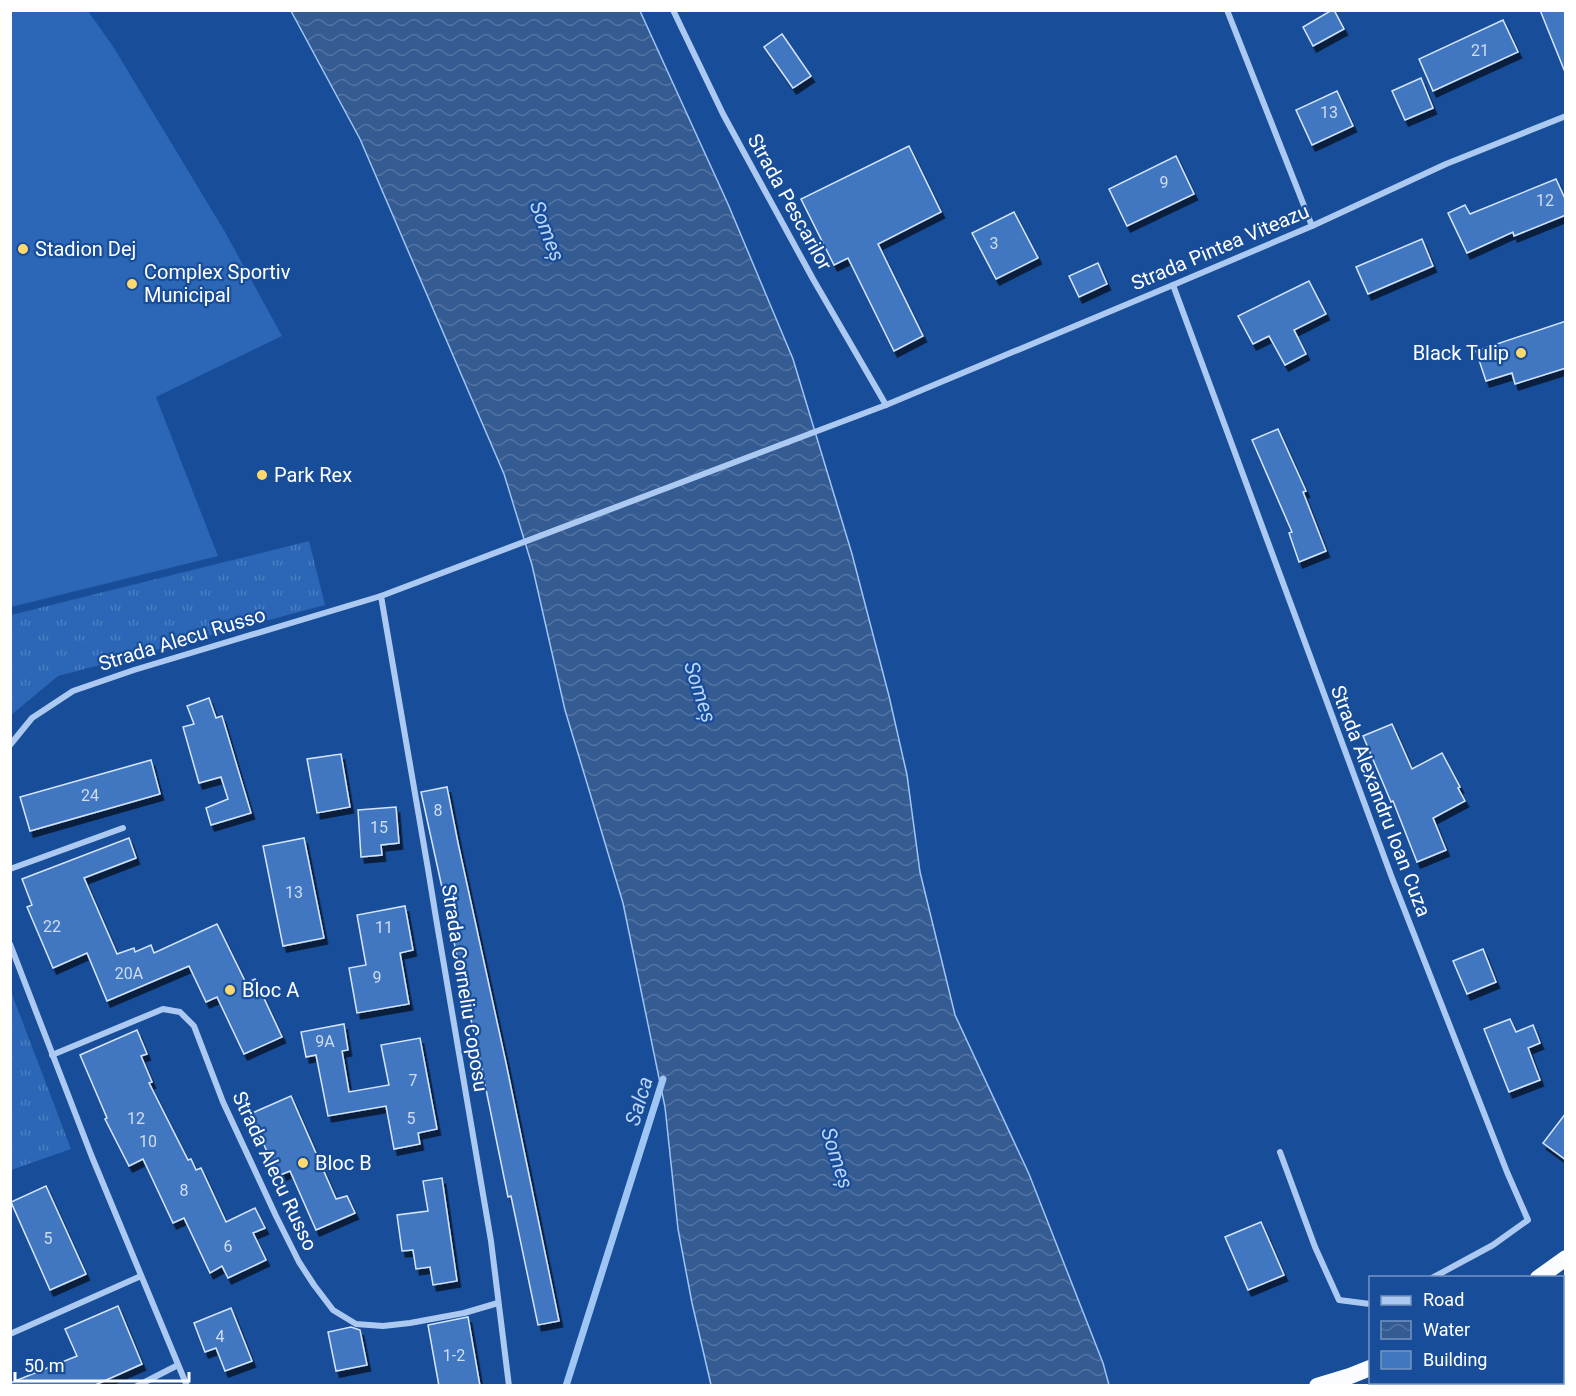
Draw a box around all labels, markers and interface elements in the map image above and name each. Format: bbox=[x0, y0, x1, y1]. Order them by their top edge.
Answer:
house number: 21 bbox=[1471, 41, 1489, 60]
house number: 13 bbox=[1320, 103, 1338, 122]
street label: Strada Pescarilor bbox=[743, 130, 838, 275]
house number: 9 bbox=[1160, 173, 1169, 192]
house number: 12 bbox=[1536, 191, 1554, 210]
water label: Someș bbox=[525, 197, 569, 265]
street label: Strada Pintea Viteazu bbox=[1127, 199, 1313, 295]
house number: 3 bbox=[990, 234, 999, 253]
place label: Stadion Dej bbox=[35, 237, 136, 261]
marker: Stadion Dej bbox=[16, 242, 30, 256]
place label: Complex Sportiv Municipal bbox=[144, 260, 291, 307]
marker: Complex Sportiv Municipal bbox=[125, 277, 139, 291]
place label: Black Tulip bbox=[1413, 341, 1509, 365]
marker: Black Tulip bbox=[1514, 346, 1528, 360]
place label: Park Rex bbox=[274, 463, 352, 487]
marker: Park Rex bbox=[255, 468, 269, 482]
street label: Strada Alecu Russo bbox=[96, 602, 268, 676]
water label: Someș bbox=[679, 658, 721, 726]
street label: Strada Alexandru Ioan Cuza bbox=[1326, 682, 1436, 920]
house number: 24 bbox=[81, 786, 99, 805]
house number: 8 bbox=[434, 801, 443, 820]
house number: 15 bbox=[370, 818, 388, 837]
house number: 13 bbox=[285, 883, 303, 902]
street label: Strada Corneliu Coposu bbox=[437, 883, 493, 1093]
house number: 22 bbox=[43, 917, 61, 936]
house number: 11 bbox=[375, 918, 393, 937]
house number: 20A bbox=[115, 964, 144, 983]
house number: 9 bbox=[373, 968, 382, 987]
place label: Bloc A bbox=[242, 978, 299, 1002]
marker: Bloc A bbox=[223, 983, 237, 997]
house number: 9A bbox=[315, 1032, 335, 1051]
house number: 7 bbox=[409, 1071, 418, 1090]
water label: Salca bbox=[620, 1074, 658, 1128]
street label: Strada Alecu Russo bbox=[228, 1087, 322, 1255]
house number: 12 bbox=[127, 1109, 145, 1128]
house number: 5 bbox=[407, 1109, 416, 1128]
water label: Someș bbox=[816, 1124, 858, 1192]
house number: 10 bbox=[139, 1132, 157, 1151]
place label: Bloc B bbox=[315, 1151, 372, 1175]
marker: Bloc B bbox=[296, 1156, 310, 1170]
house number: 8 bbox=[180, 1181, 189, 1200]
house number: 5 bbox=[44, 1229, 53, 1248]
house number: 6 bbox=[224, 1237, 233, 1256]
legend bbox=[1369, 1276, 1564, 1384]
text: Road bbox=[1423, 1289, 1464, 1310]
text: Water bbox=[1423, 1319, 1470, 1340]
house number: 4 bbox=[216, 1327, 225, 1346]
scale bar bbox=[15, 1345, 189, 1383]
house number: 1-2 bbox=[443, 1346, 465, 1365]
text: Building bbox=[1423, 1349, 1487, 1370]
text: 50 m bbox=[24, 1355, 64, 1376]

